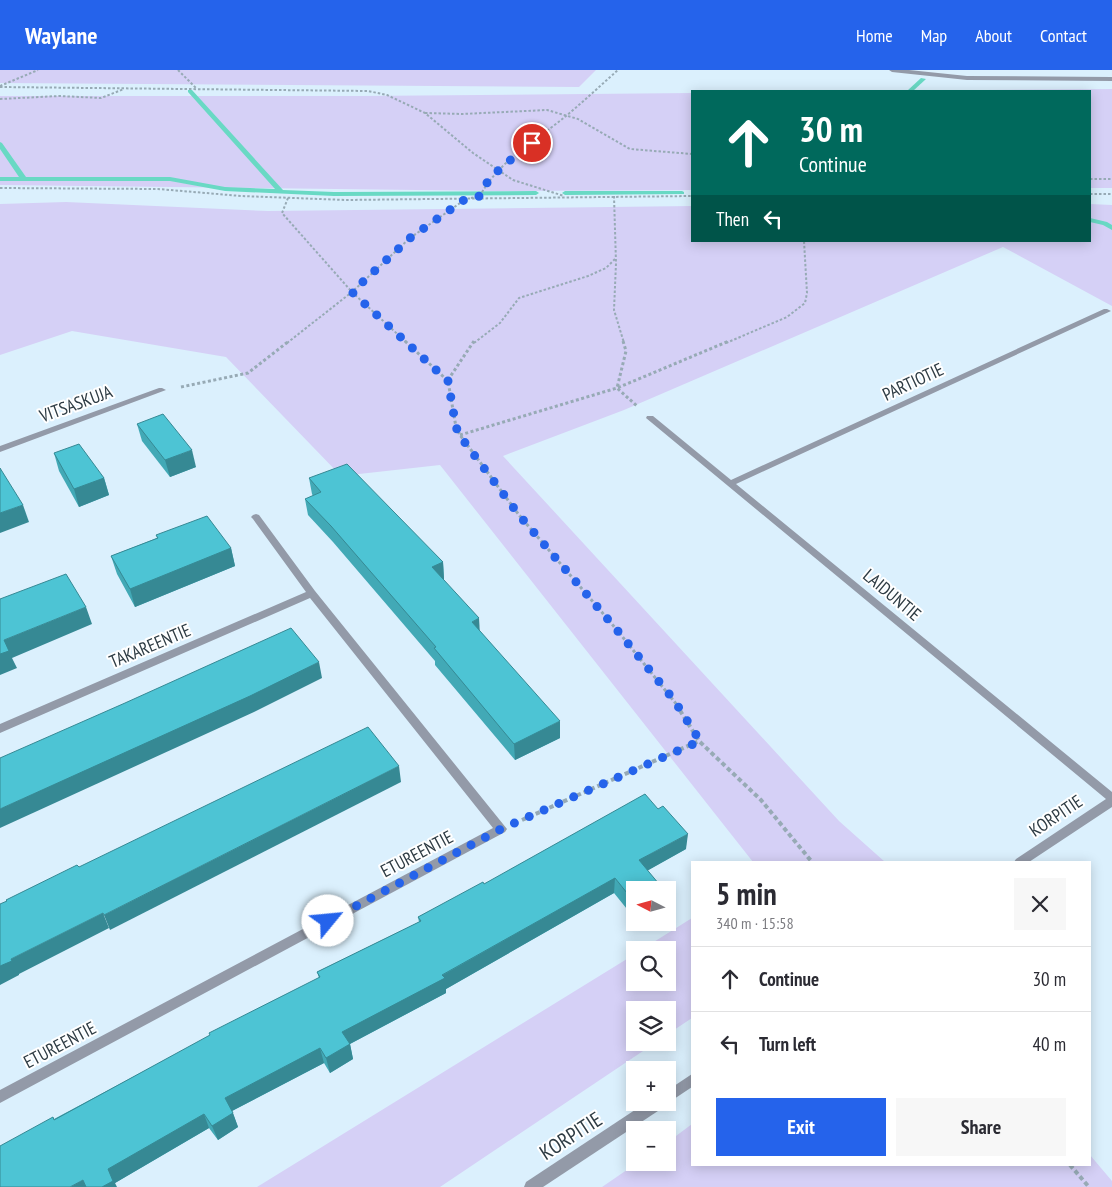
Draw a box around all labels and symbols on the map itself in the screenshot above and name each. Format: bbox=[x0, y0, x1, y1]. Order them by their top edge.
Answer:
pin bbox=[511, 122, 553, 164]
street label: PARTIOTIE bbox=[879, 357, 947, 406]
street label: VITSASKUJA bbox=[35, 380, 116, 428]
street label: LAIDUNTIE bbox=[859, 564, 926, 626]
street label: TAKAREENTIE bbox=[106, 618, 194, 673]
street label: KORPITIE bbox=[1025, 789, 1087, 842]
street label: ETUREENTIE bbox=[377, 825, 457, 882]
north arrow bbox=[626, 881, 676, 931]
position arrow bbox=[301, 894, 353, 946]
street label: ETUREENTIE bbox=[20, 1016, 100, 1073]
street label: KORPITIE bbox=[534, 1105, 607, 1166]

